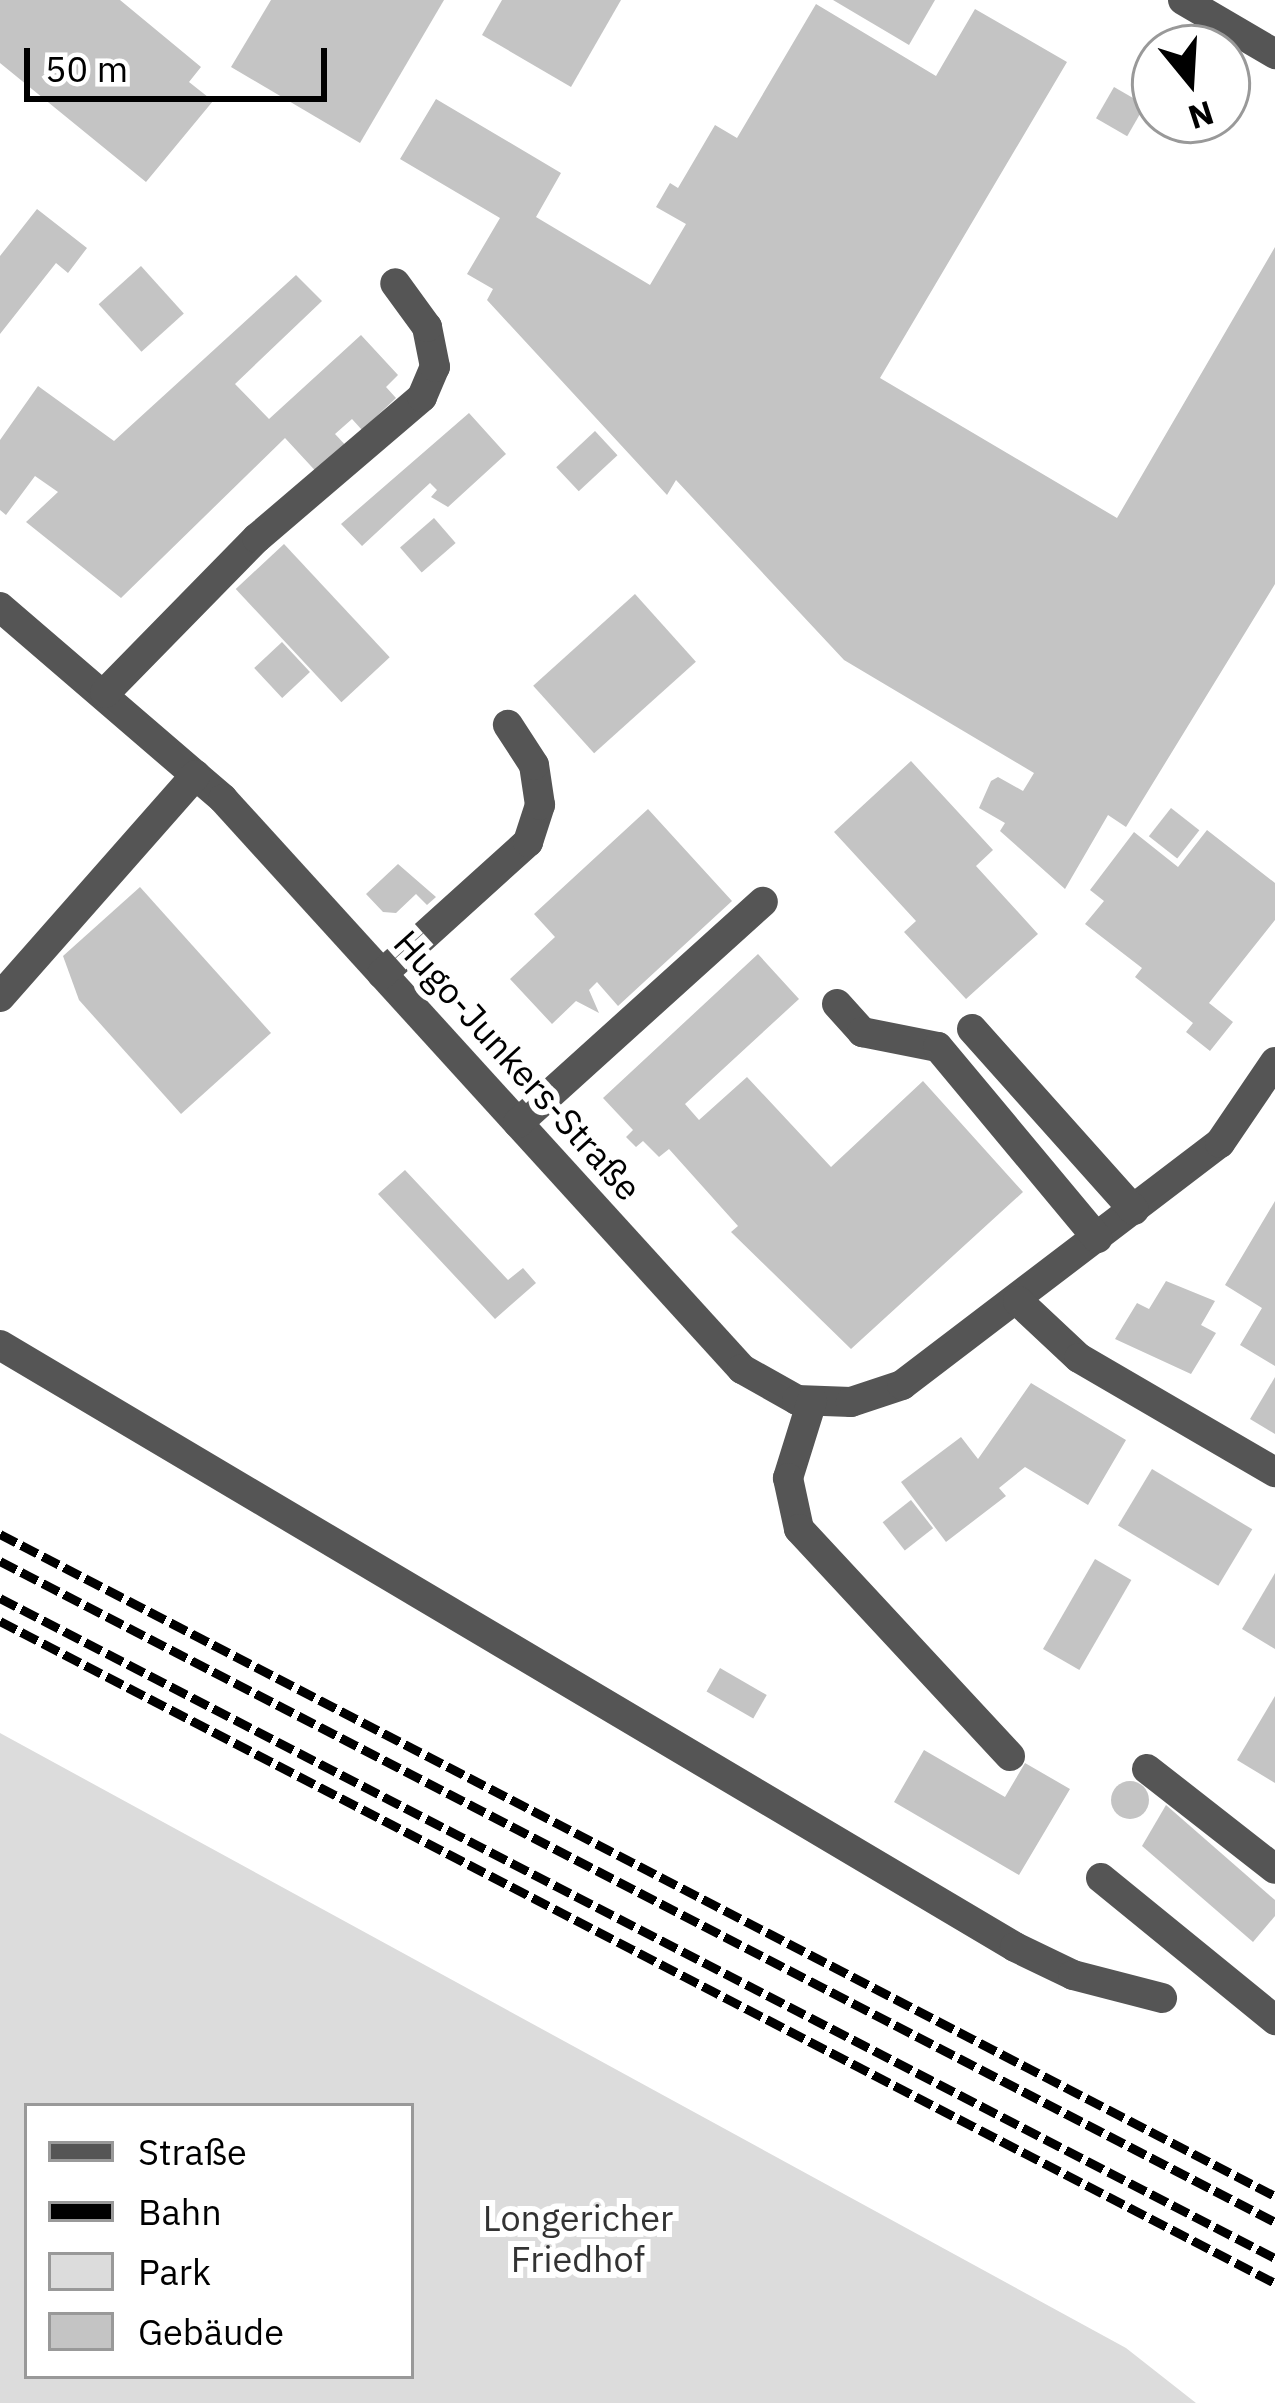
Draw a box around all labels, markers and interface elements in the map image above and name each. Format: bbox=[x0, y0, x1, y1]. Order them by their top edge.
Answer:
scale bar bbox=[30, 24, 333, 98]
north arrow bbox=[1131, 24, 1251, 144]
text: 50 m bbox=[45, 45, 128, 92]
text: N bbox=[1183, 92, 1219, 140]
street label: Hugo-Junkers-Straße bbox=[385, 921, 651, 1209]
legend bbox=[24, 2103, 414, 2379]
text: Straße bbox=[138, 2128, 247, 2175]
text: Bahn bbox=[138, 2188, 222, 2235]
park label: Longericher Friedhof bbox=[483, 2195, 673, 2280]
text: Park bbox=[138, 2248, 211, 2295]
text: Gebäude bbox=[138, 2308, 284, 2355]

